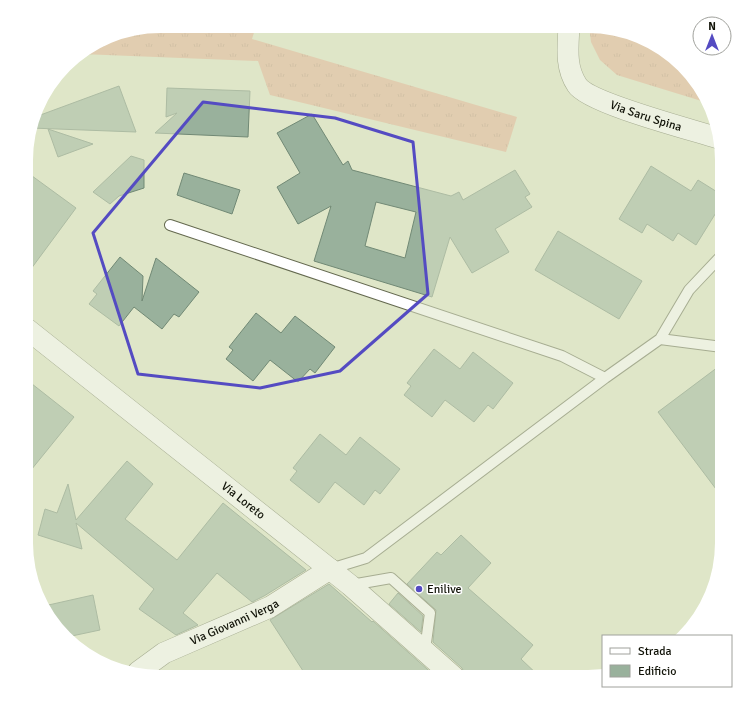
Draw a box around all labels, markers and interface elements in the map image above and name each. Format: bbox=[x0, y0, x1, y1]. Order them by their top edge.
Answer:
north arrow bbox=[692, 16, 732, 56]
text: N bbox=[708, 20, 716, 33]
street label: Via Saru Spina bbox=[608, 98, 684, 135]
street label: Via Loreto bbox=[218, 479, 268, 523]
place label: Enilive bbox=[427, 582, 462, 597]
marker: Enilive bbox=[414, 584, 424, 594]
street label: Via Giovanni Verga bbox=[188, 596, 282, 649]
legend bbox=[602, 635, 732, 687]
text: Strada bbox=[638, 644, 672, 659]
text: Edificio bbox=[638, 664, 676, 679]

